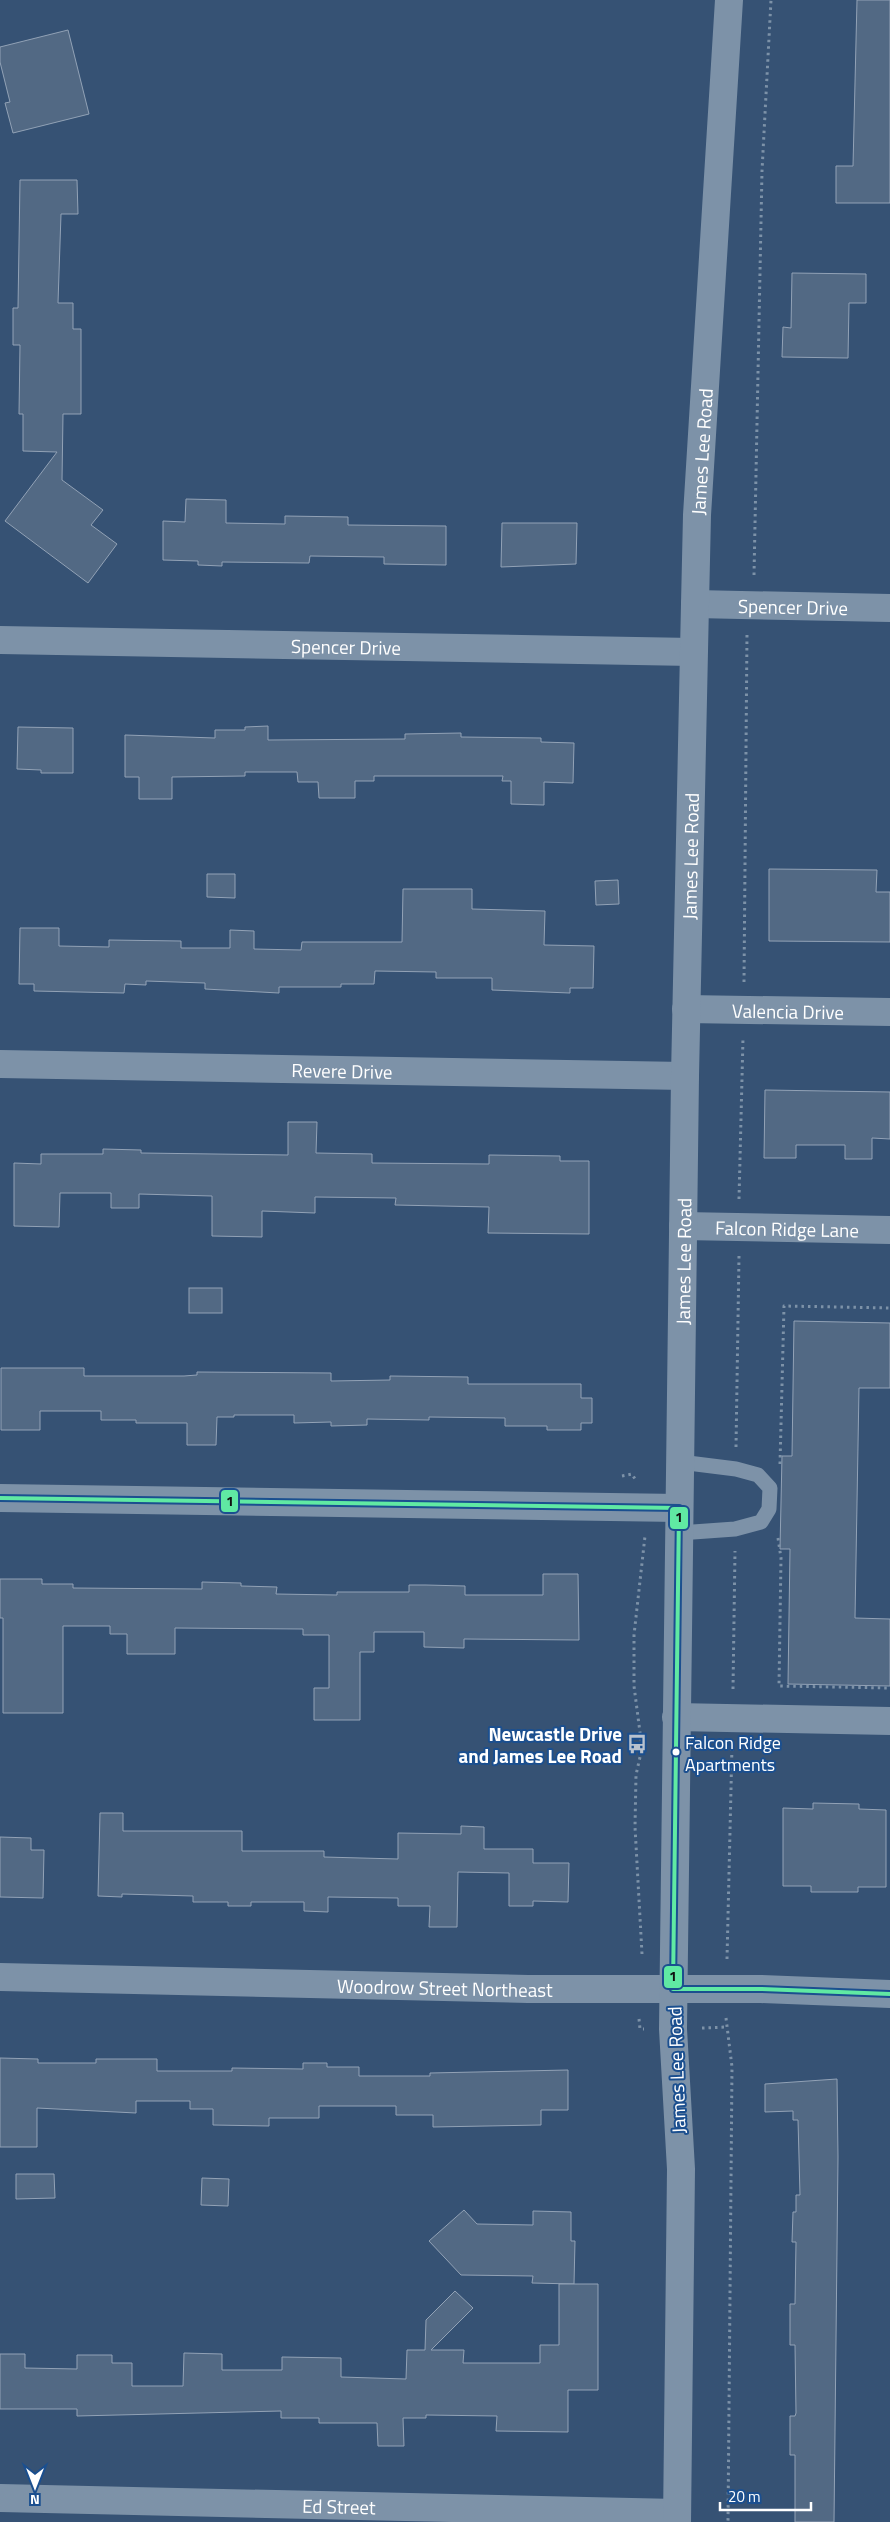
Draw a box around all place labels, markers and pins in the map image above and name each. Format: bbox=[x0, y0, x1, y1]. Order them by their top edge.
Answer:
place label: Newcastle Drive and James Lee Road bbox=[459, 1719, 622, 1770]
place label: Falcon Ridge Apartments bbox=[685, 1729, 781, 1778]
bus stop icon: Newcastle Drive and James Lee Road bbox=[626, 1733, 648, 1755]
marker: Falcon Ridge Apartments bbox=[671, 1747, 681, 1757]

